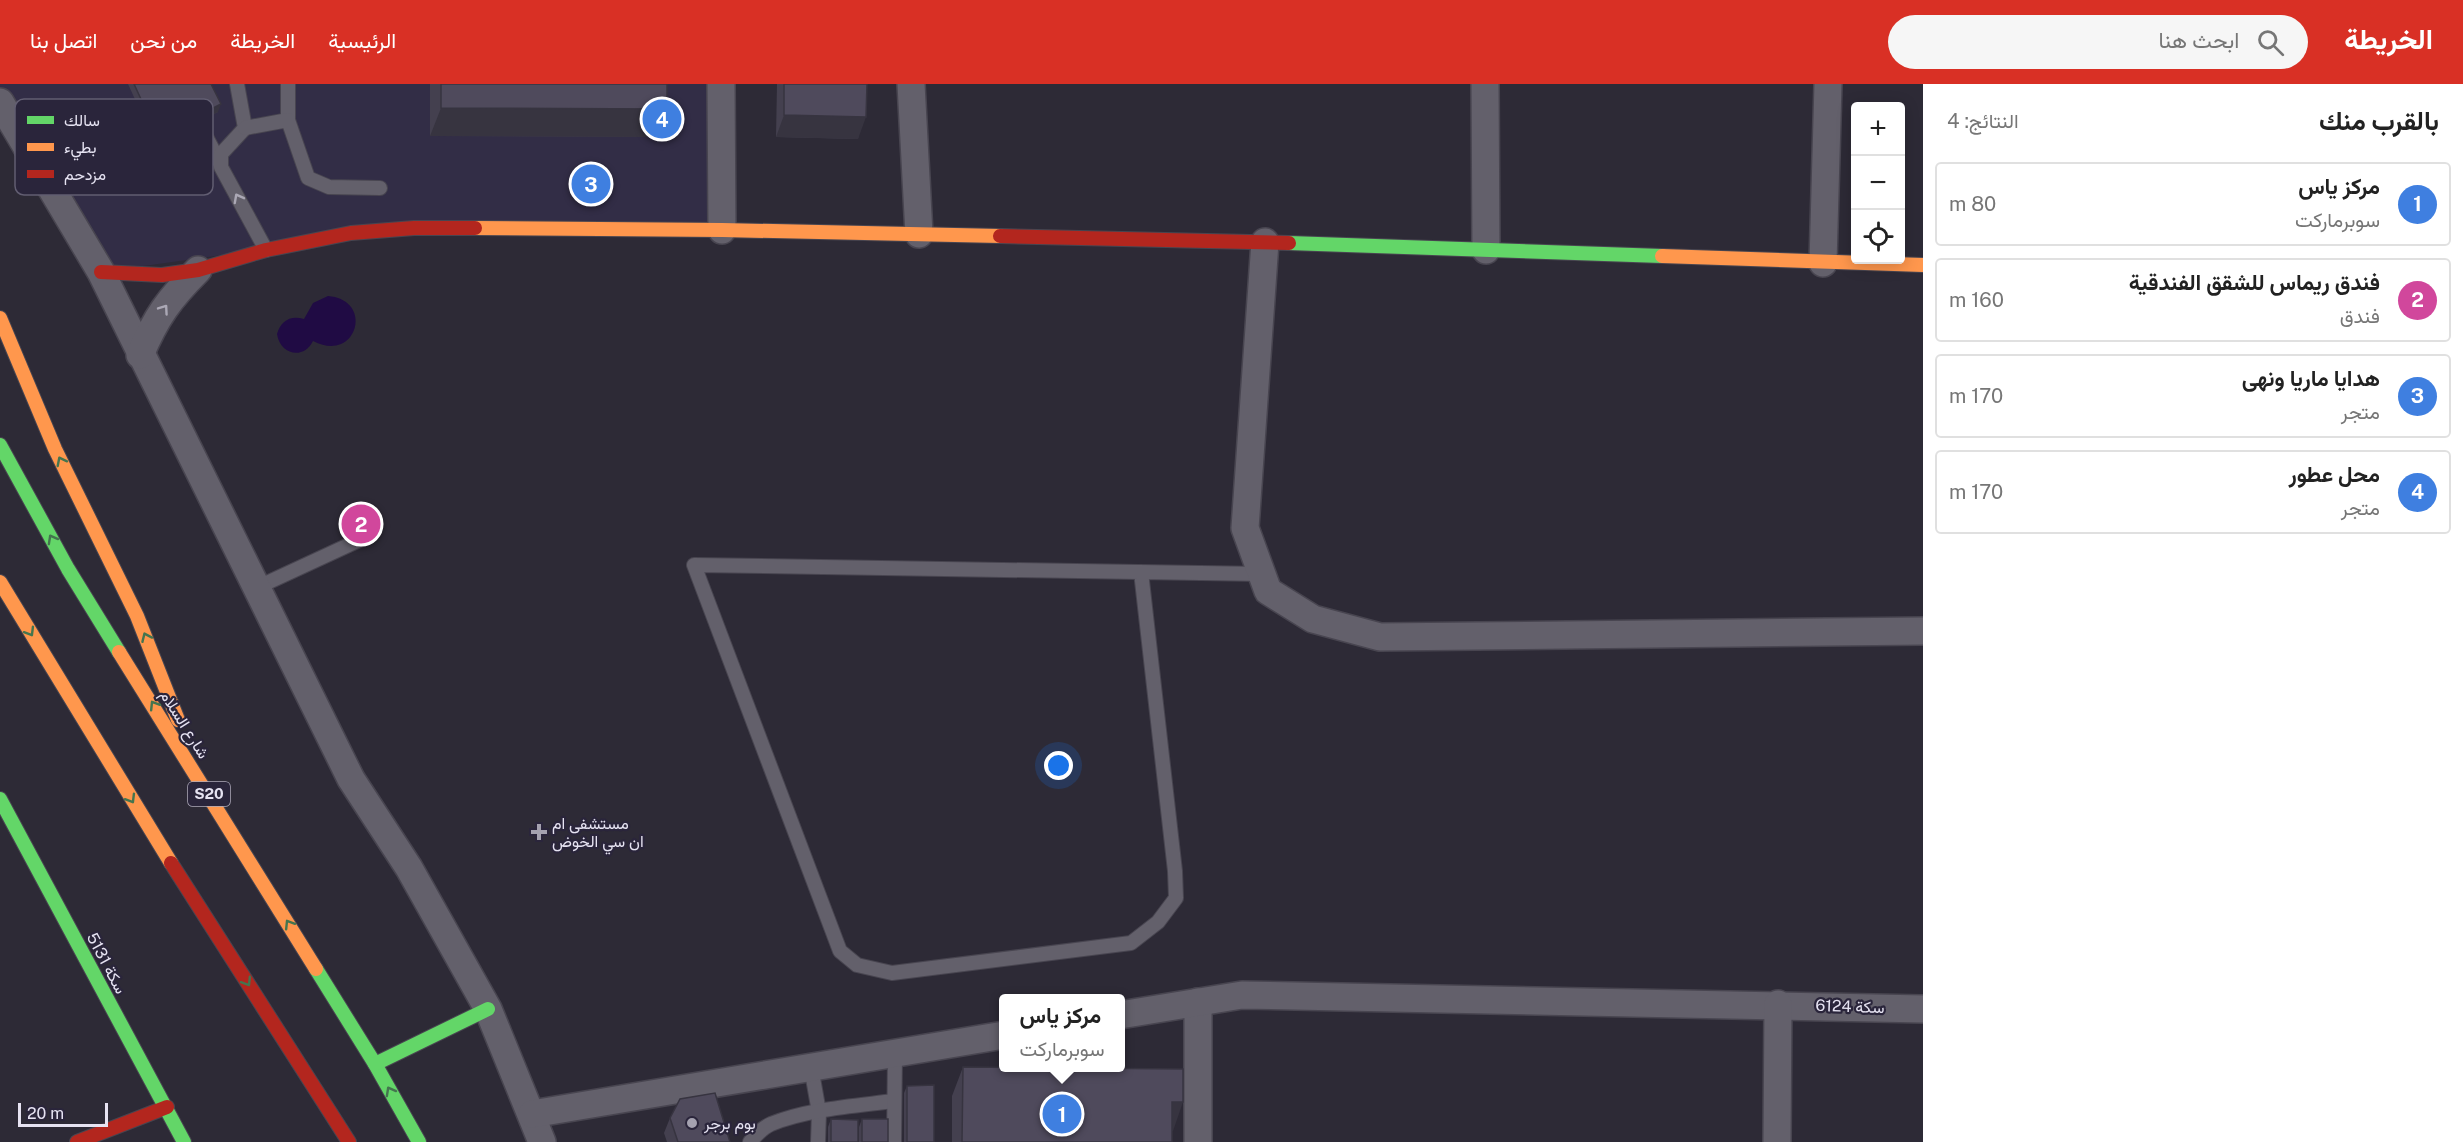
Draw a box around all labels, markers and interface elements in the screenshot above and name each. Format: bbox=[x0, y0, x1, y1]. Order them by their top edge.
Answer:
search box bbox=[1888, 15, 2308, 69]
text: الخريطة bbox=[2344, 22, 2433, 55]
icon: search bbox=[2254, 26, 2287, 59]
text: ابحث هنا bbox=[2159, 27, 2239, 53]
text: اتصل بنا bbox=[30, 28, 97, 53]
text: من نحن bbox=[130, 28, 197, 53]
text: الخريطة bbox=[230, 28, 295, 53]
text: الرئيسية bbox=[328, 28, 396, 53]
pin: 4 bbox=[642, 96, 682, 141]
legend bbox=[15, 99, 213, 195]
map controls bbox=[1851, 102, 1905, 264]
button: + bbox=[1851, 102, 1905, 156]
text: بالقرب منك bbox=[2319, 105, 2439, 136]
text: النتائج: 4 bbox=[1947, 109, 2019, 133]
text: سالك bbox=[64, 111, 100, 130]
text: بطيء bbox=[64, 138, 96, 161]
button: − bbox=[1851, 156, 1905, 210]
pin: 3 bbox=[572, 162, 610, 206]
text: مزدحم bbox=[64, 165, 106, 185]
text: مركز ياس bbox=[2298, 173, 2380, 199]
text: 80 m bbox=[1949, 192, 1996, 216]
text: 1 bbox=[2413, 192, 2422, 216]
one-way arrow bbox=[234, 194, 245, 205]
text: سوبرماركت bbox=[2295, 208, 2380, 232]
button: locate bbox=[1851, 210, 1905, 264]
text: فندق ريماس للشقق الفندقية bbox=[2129, 269, 2380, 295]
text: 160 m bbox=[1949, 288, 2004, 312]
text: 2 bbox=[2411, 288, 2424, 312]
one-way arrow bbox=[157, 304, 168, 315]
text: فندق bbox=[2340, 304, 2380, 328]
text: هدايا ماريا ونهى bbox=[2242, 365, 2380, 391]
text: 170 m bbox=[1949, 384, 2003, 408]
text: 3 bbox=[2411, 384, 2424, 408]
text: متجر bbox=[2341, 400, 2380, 424]
one-way arrow bbox=[57, 457, 69, 468]
text: محل عطور bbox=[2289, 461, 2380, 487]
text: 170 m bbox=[1949, 480, 2003, 504]
text: 4 bbox=[2411, 480, 2424, 504]
text: متجر bbox=[2341, 496, 2380, 520]
pin: 2 bbox=[342, 502, 380, 546]
one-way arrow bbox=[47, 534, 59, 545]
one-way arrow bbox=[23, 626, 35, 636]
one-way arrow bbox=[142, 632, 154, 643]
street label: شارع السلام bbox=[154, 687, 213, 763]
one-way arrow bbox=[149, 701, 161, 711]
your location bbox=[1044, 751, 1073, 780]
road number: S20 bbox=[188, 782, 230, 806]
one-way arrow bbox=[124, 793, 135, 803]
place label: مستشفى ام ان سي الخوض bbox=[552, 814, 644, 855]
marker: مستشفى ام ان سي الخوض bbox=[530, 823, 548, 841]
one-way arrow bbox=[285, 920, 297, 930]
street label: سكة 5131 bbox=[83, 929, 131, 997]
one-way arrow bbox=[239, 975, 250, 986]
popup bbox=[999, 994, 1125, 1072]
street label: سكة 6124 bbox=[1815, 996, 1885, 1017]
text: مركز ياس bbox=[1019, 1002, 1101, 1028]
text: سوبرماركت bbox=[1019, 1037, 1105, 1061]
one-way arrow bbox=[386, 1087, 397, 1097]
pin: 1 bbox=[1042, 1092, 1082, 1136]
scale bar bbox=[18, 1100, 108, 1128]
text: 20 m bbox=[27, 1104, 64, 1123]
place label: بوم برجر bbox=[703, 1114, 756, 1134]
marker: بوم برجر bbox=[685, 1116, 699, 1130]

